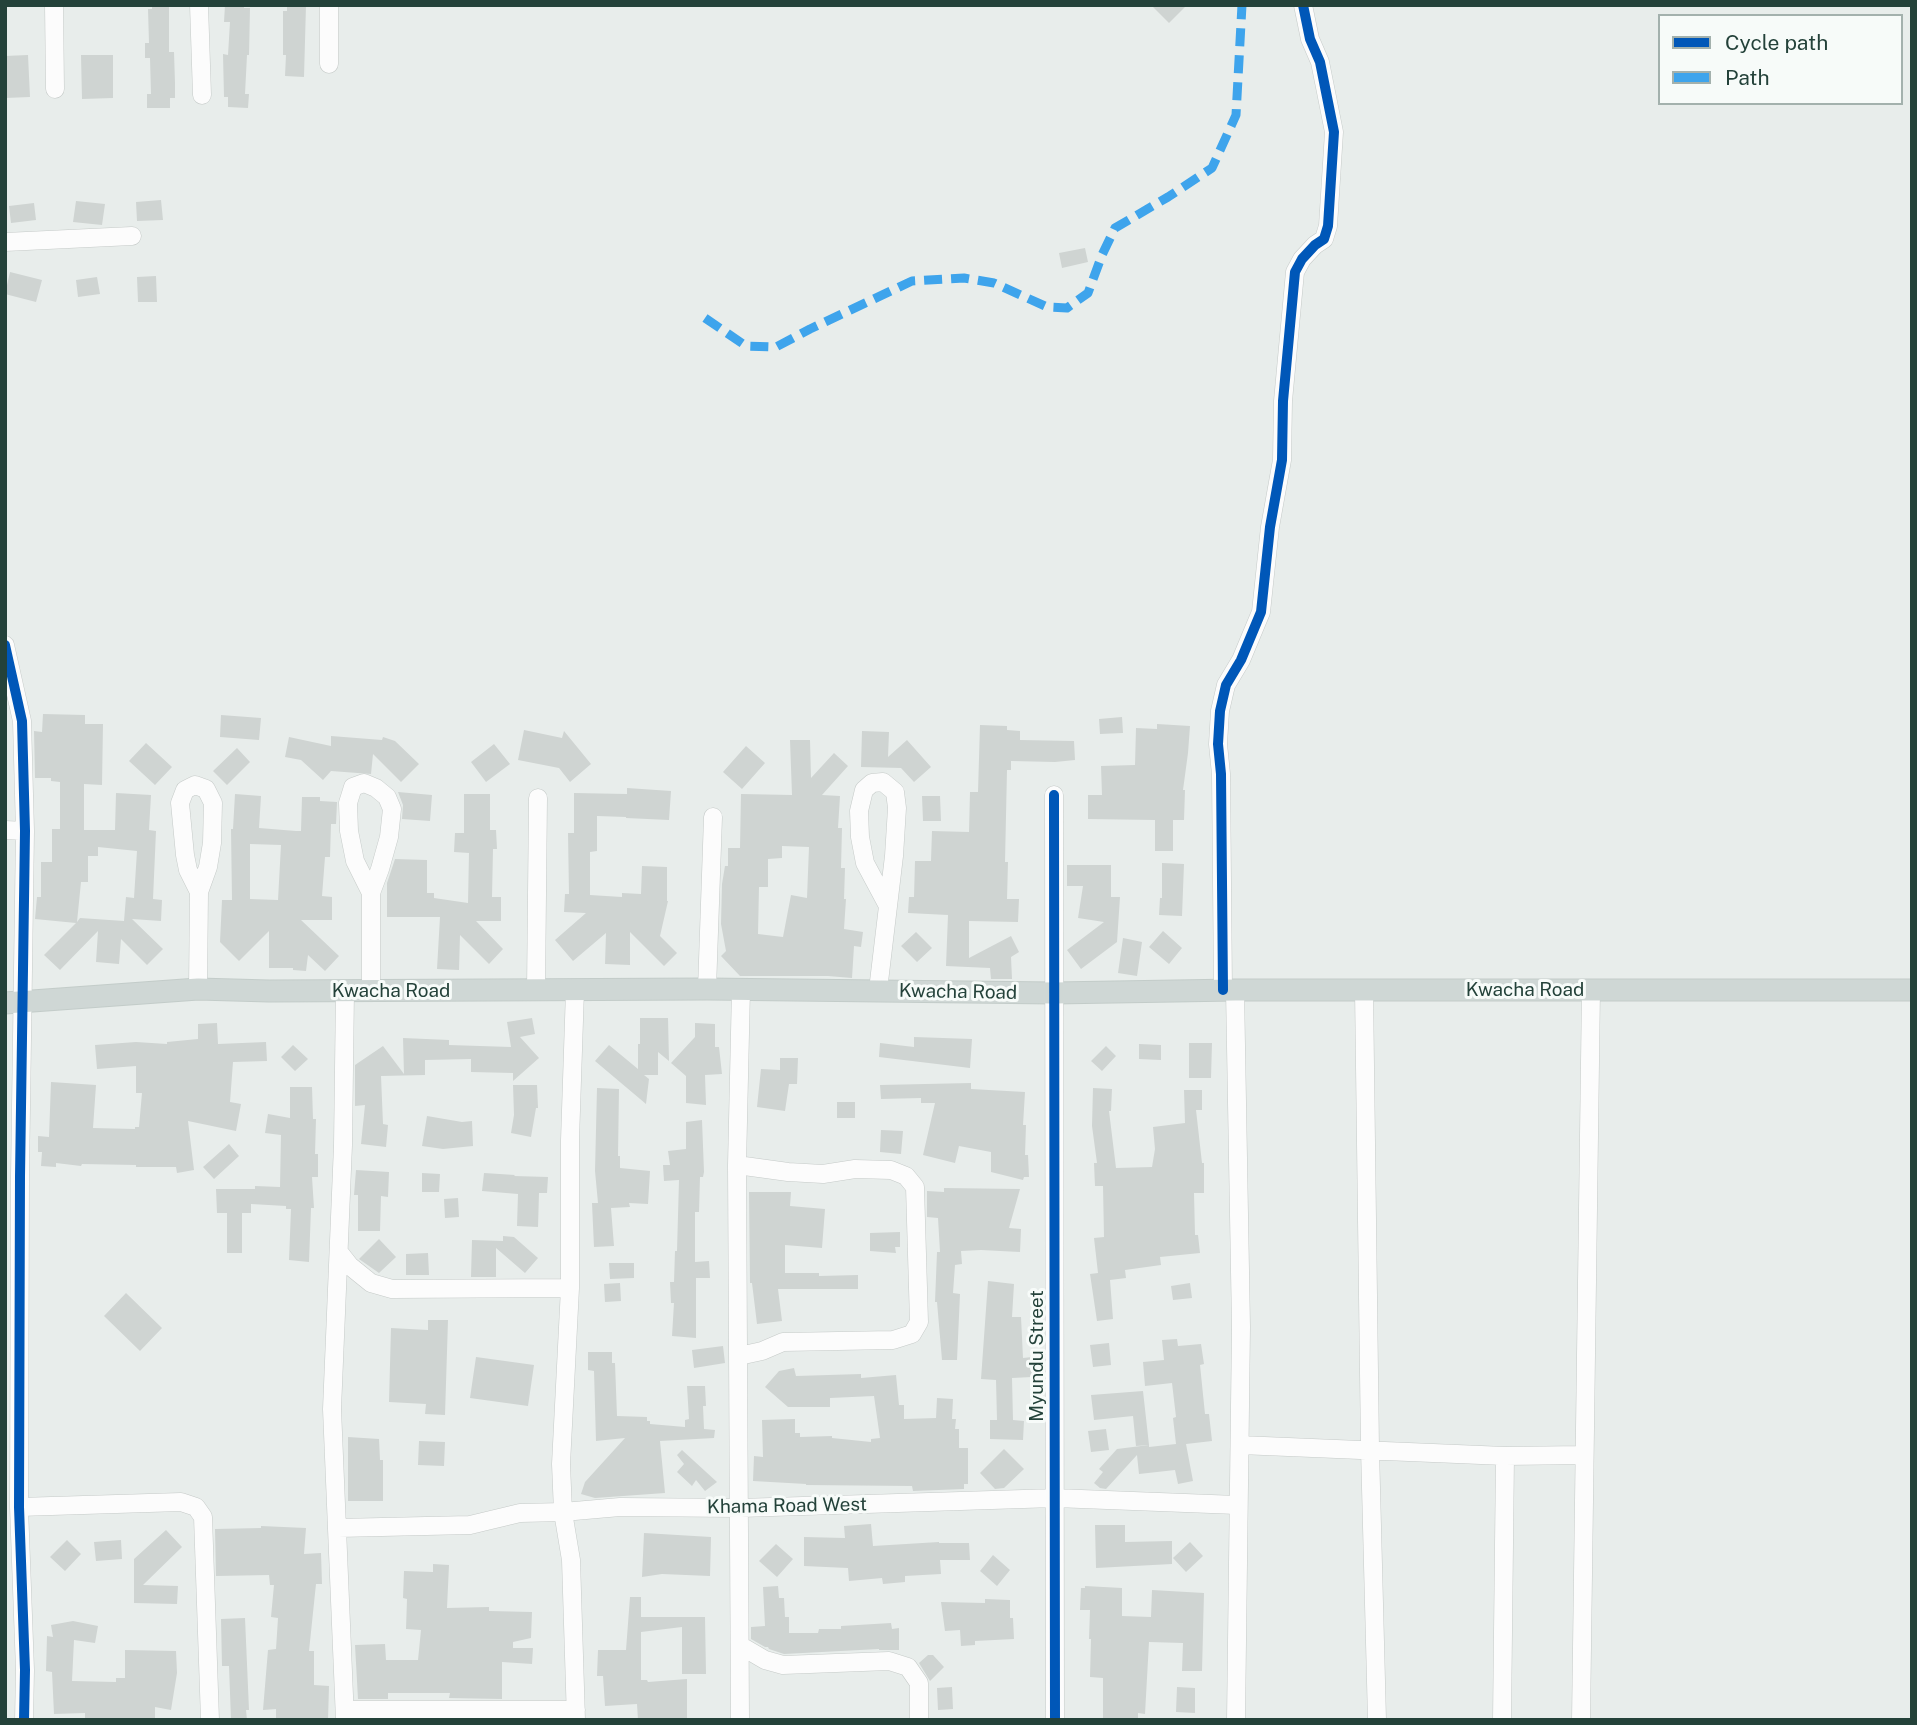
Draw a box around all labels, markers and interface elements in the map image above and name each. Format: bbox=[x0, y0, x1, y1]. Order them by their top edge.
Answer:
legend bbox=[1658, 14, 1903, 105]
text: Cycle path bbox=[1725, 30, 1828, 55]
text: Path bbox=[1725, 65, 1770, 90]
street label: Kwacha Road bbox=[1466, 979, 1584, 1001]
street label: Kwacha Road bbox=[332, 980, 450, 1002]
street label: Kwacha Road bbox=[899, 980, 1017, 1004]
street label: Myundu Street bbox=[1026, 1290, 1048, 1422]
street label: Khama Road West bbox=[707, 1493, 867, 1519]

